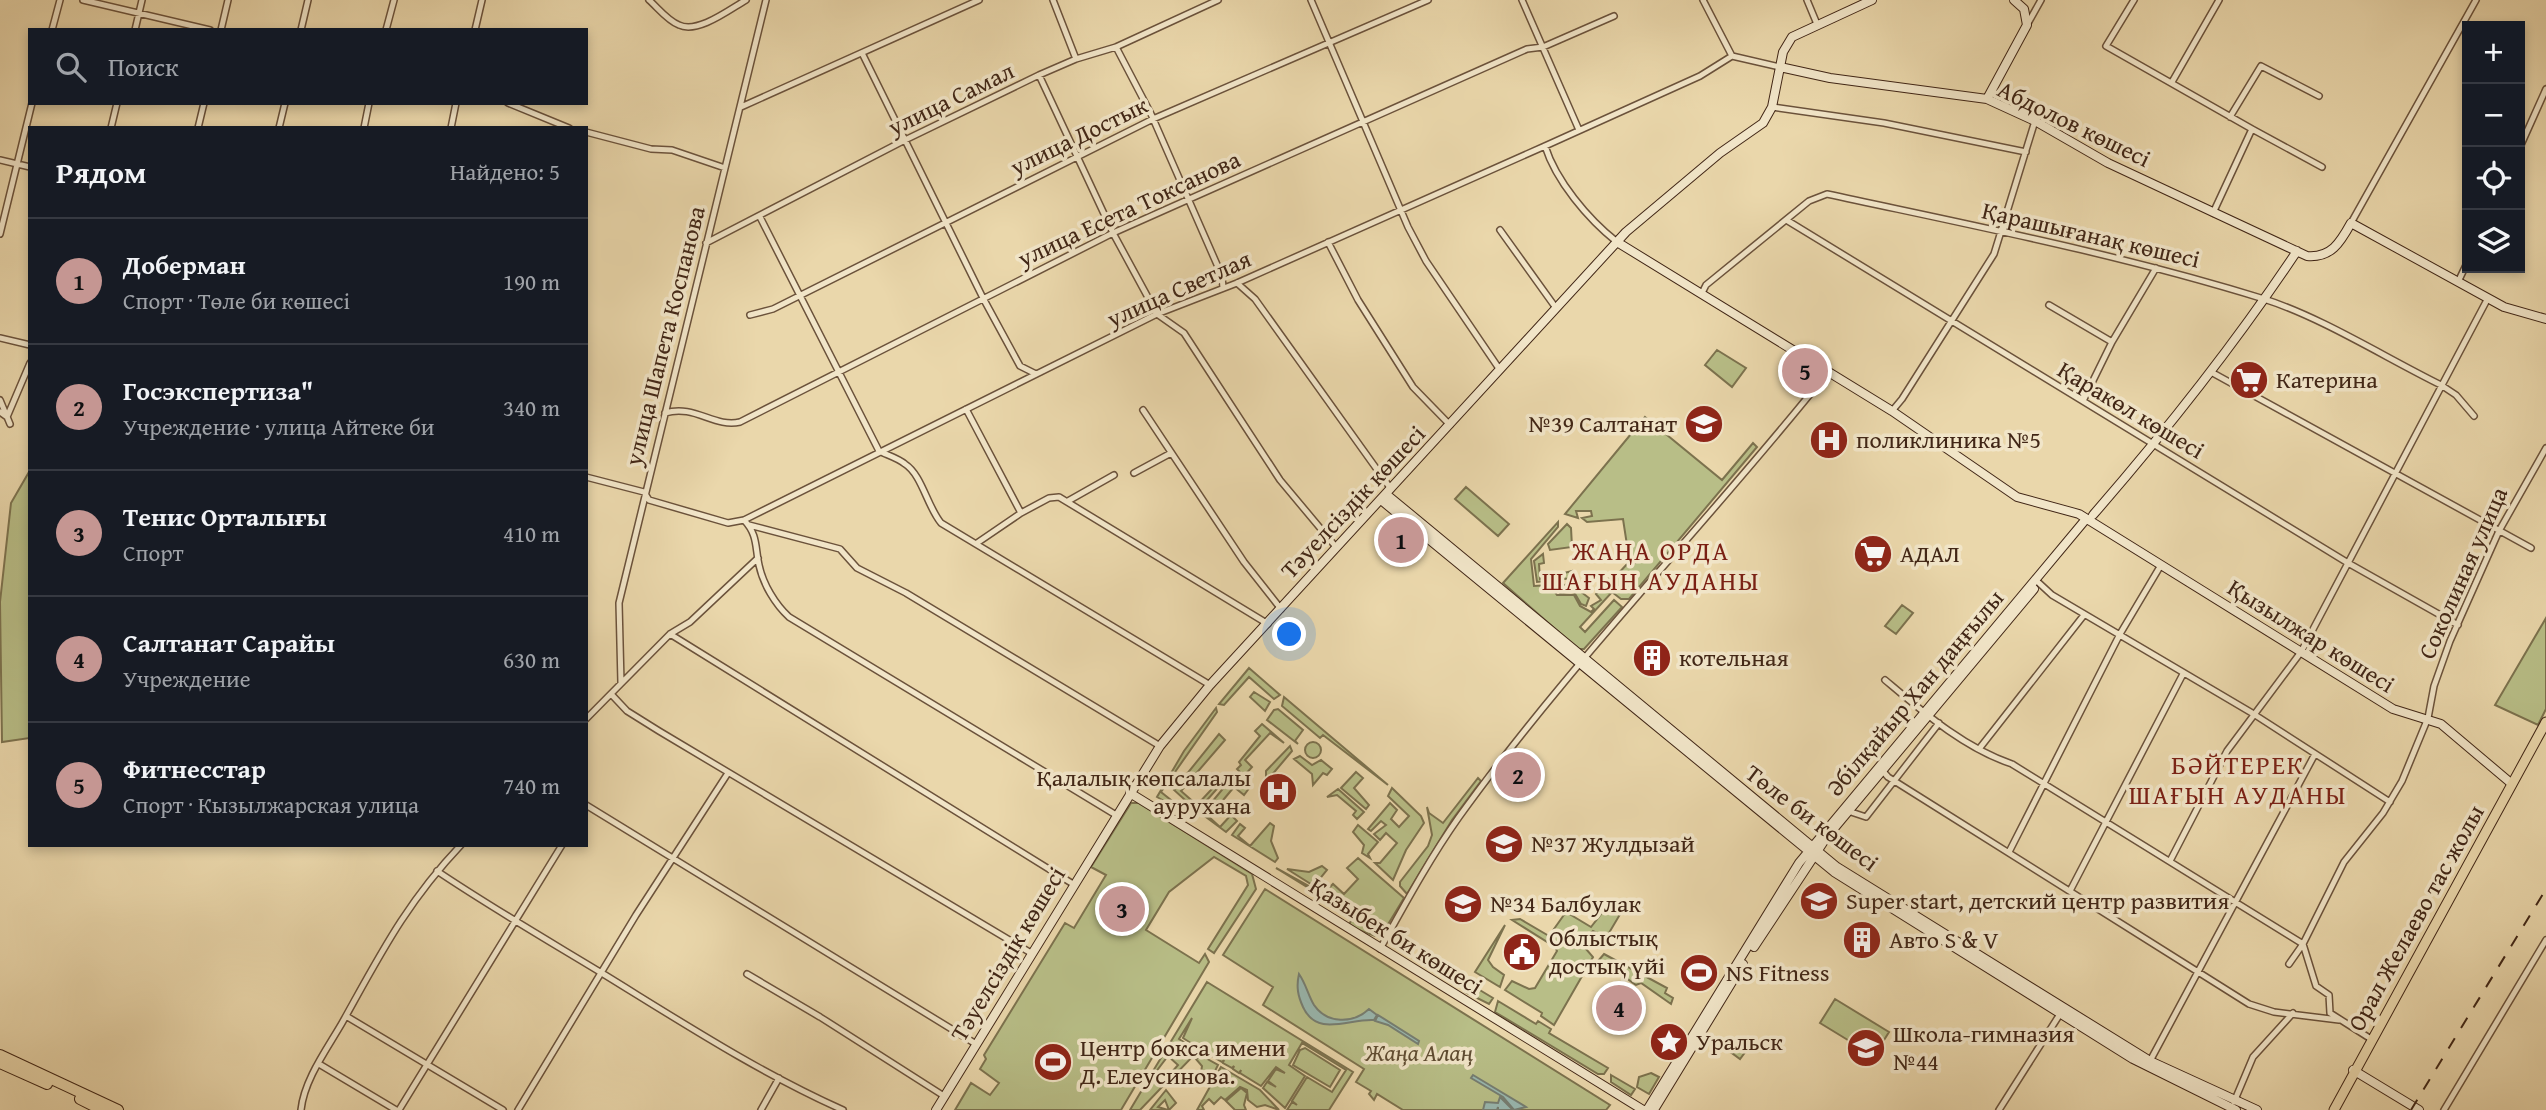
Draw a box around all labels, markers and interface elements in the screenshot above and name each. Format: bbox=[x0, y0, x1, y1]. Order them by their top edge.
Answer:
map controls bbox=[2462, 21, 2525, 273]
button: + bbox=[2462, 21, 2525, 84]
search box bbox=[28, 28, 588, 105]
text: Поиск bbox=[108, 47, 179, 86]
icon: search bbox=[52, 48, 90, 86]
street label: улица Самал bbox=[881, 53, 1020, 145]
street label: Абдолов көшесі bbox=[1992, 71, 2157, 176]
button: − bbox=[2462, 84, 2525, 147]
street label: улица Достык bbox=[1003, 87, 1154, 184]
street label: улица Есета Токсанова bbox=[1011, 141, 1246, 276]
button: locate bbox=[2462, 147, 2525, 210]
text: Рядом bbox=[56, 150, 147, 194]
text: Найдено: 5 bbox=[450, 155, 560, 188]
street label: Қарашығанақ көшесі bbox=[1979, 192, 2204, 277]
street label: улица Шапета Коспанова bbox=[615, 202, 714, 470]
button: layers bbox=[2462, 210, 2525, 273]
street label: улица Светлая bbox=[1100, 241, 1256, 336]
text: Доберман bbox=[123, 245, 246, 284]
text: 1 bbox=[73, 265, 85, 298]
text: 190 m bbox=[503, 265, 560, 298]
text: Спорт · Төле би көшесі bbox=[123, 284, 350, 317]
pin: 5 bbox=[1782, 345, 1828, 397]
street label: Қаракөл көшесі bbox=[2051, 352, 2212, 467]
supermarket icon: Катерина bbox=[2228, 359, 2270, 401]
place label: Катерина bbox=[2276, 362, 2378, 397]
text: Госэкспертиза" bbox=[123, 371, 313, 410]
text: 2 bbox=[73, 391, 85, 424]
text: 340 m bbox=[503, 391, 560, 424]
school or university icon: №39 Салтанат bbox=[1683, 403, 1725, 445]
place label: №39 Салтанат bbox=[1528, 406, 1677, 441]
text: Учреждение · улица Айтеке би bbox=[123, 410, 434, 443]
street label: Тәуелсіздік көшесі bbox=[1272, 417, 1433, 586]
hospital icon: поликлиника №5 bbox=[1808, 419, 1850, 461]
place label: поликлиника №5 bbox=[1856, 422, 2041, 457]
street label: Соколиная улица bbox=[2409, 481, 2516, 664]
text: Тенис Орталығы bbox=[123, 497, 327, 536]
pin: 1 bbox=[1378, 514, 1424, 566]
text: 3 bbox=[73, 517, 85, 550]
text: 410 m bbox=[503, 517, 560, 550]
district label: ЖАҢА ОРДА ШАҒЫН АУДАНЫ bbox=[1542, 531, 1760, 600]
supermarket icon: АДАЛ bbox=[1852, 533, 1894, 575]
text: Спорт bbox=[123, 536, 184, 569]
place label: АДАЛ bbox=[1900, 536, 1960, 571]
street label: Қызылжар көшесі bbox=[2221, 570, 2402, 701]
street label: Әбілқайыр Хан даңғылы bbox=[1818, 582, 2012, 804]
your location bbox=[1272, 617, 1306, 651]
text: Салтанат Сарайы bbox=[123, 623, 335, 662]
building icon: котельная bbox=[1631, 637, 1673, 679]
place label: котельная bbox=[1679, 640, 1789, 675]
text: 4 bbox=[73, 643, 85, 676]
text: 630 m bbox=[503, 643, 560, 676]
text: Учреждение bbox=[123, 662, 250, 695]
district label: БӘЙТЕРЕК ШАҒЫН АУДАНЫ bbox=[2129, 745, 2347, 814]
text: Фитнесстар bbox=[123, 749, 266, 788]
pin: 2 bbox=[1495, 749, 1541, 801]
street label: Төле би көшесі bbox=[1738, 756, 1886, 880]
place label: Қалалық көпсалалы аурухана bbox=[1037, 760, 1252, 823]
text: 5 bbox=[73, 769, 85, 802]
text: 740 m bbox=[503, 769, 560, 802]
hospital icon: Қалалық көпсалалы аурухана bbox=[1257, 771, 1299, 813]
text: Спорт · Кызылжарская улица bbox=[123, 788, 419, 821]
street label: Орал Желаево тас жолы bbox=[2339, 798, 2493, 1037]
school or university icon: №37 Жулдызай bbox=[1483, 823, 1525, 865]
place label: №37 Жулдызай bbox=[1531, 826, 1695, 861]
street label: Тәуелсіздік көшесі bbox=[941, 860, 1074, 1048]
street label: Қазыбек би көшесі bbox=[1303, 868, 1490, 1003]
school or university icon: Super start, детский центр развития bbox=[1798, 880, 1840, 922]
pin: 3 bbox=[1099, 883, 1145, 935]
school or university icon: №34 Балбулак bbox=[1442, 883, 1484, 925]
place label: Super start, детский центр развития bbox=[1846, 883, 2229, 918]
place label: №34 Балбулак bbox=[1490, 886, 1641, 921]
building icon: Авто S & V bbox=[1841, 919, 1883, 961]
place label: Облыстық достық үйі bbox=[1549, 920, 1665, 983]
place label: Авто S & V bbox=[1889, 922, 1999, 957]
public building icon: Облыстық достық үйі bbox=[1501, 931, 1543, 973]
sports icon: NS Fitness bbox=[1678, 952, 1720, 994]
place label: NS Fitness bbox=[1726, 955, 1829, 990]
pin: 4 bbox=[1596, 982, 1642, 1034]
place label: Школа-гимназия №44 bbox=[1893, 1016, 2075, 1079]
place icon: Уральск bbox=[1648, 1021, 1690, 1063]
place label: Уральск bbox=[1696, 1024, 1783, 1059]
school or university icon: Школа-гимназия №44 bbox=[1845, 1027, 1887, 1069]
place label: Центр бокса имени Д. Елеусинова. bbox=[1079, 1030, 1286, 1093]
park label: Жаңа Алаң bbox=[1364, 1035, 1473, 1070]
sports icon: Центр бокса имени Д. Елеусинова. bbox=[1032, 1041, 1074, 1083]

